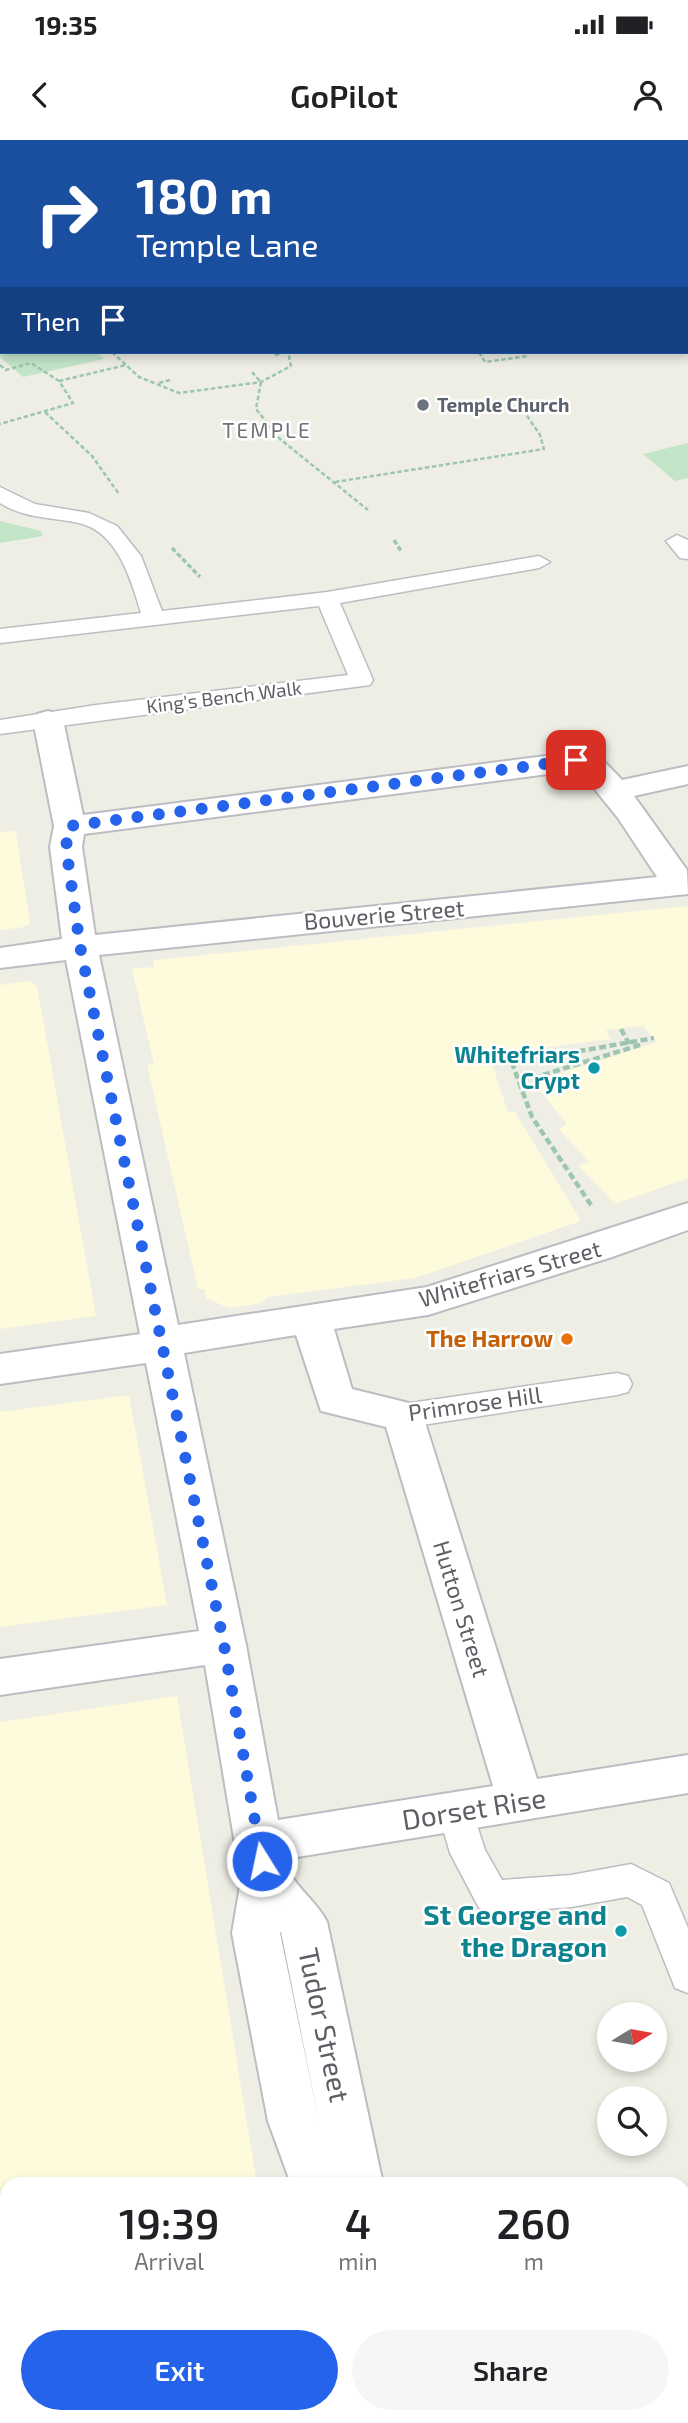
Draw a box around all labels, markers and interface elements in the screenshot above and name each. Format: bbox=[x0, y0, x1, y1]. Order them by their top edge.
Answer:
text: 19:35 bbox=[35, 9, 97, 40]
icon: back bbox=[21, 76, 59, 114]
text: GoPilot bbox=[290, 76, 398, 114]
icon: person bbox=[629, 76, 667, 114]
text: 180 m bbox=[136, 165, 272, 224]
icon: right bbox=[21, 168, 112, 259]
text: Temple Lane bbox=[136, 225, 318, 263]
icon: arrive bbox=[94, 301, 132, 339]
text: Then bbox=[21, 305, 80, 336]
place label: Temple Church bbox=[437, 393, 569, 416]
marker: Temple Church bbox=[415, 397, 431, 413]
district label: TEMPLE bbox=[222, 417, 312, 442]
street label: King's Bench Walk bbox=[145, 676, 303, 717]
pin bbox=[546, 730, 606, 790]
icon: arrive bbox=[557, 741, 595, 779]
street label: Bouverie Street bbox=[302, 893, 466, 935]
place label: Whitefriars Crypt bbox=[454, 1040, 580, 1094]
marker: Whitefriars Crypt bbox=[586, 1060, 602, 1076]
street label: Whitefriars Street bbox=[415, 1234, 604, 1312]
place label: The Harrow bbox=[426, 1324, 553, 1352]
marker: The Harrow bbox=[559, 1331, 575, 1347]
street label: Primrose Hill bbox=[406, 1380, 544, 1426]
street label: Hutton Street bbox=[428, 1537, 496, 1681]
street label: Dorset Rise bbox=[399, 1780, 548, 1836]
position arrow bbox=[225, 1824, 299, 1898]
place label: St George and the Dragon bbox=[423, 1897, 607, 1963]
marker: St George and the Dragon bbox=[613, 1923, 629, 1939]
street label: Tudor Street bbox=[292, 1945, 358, 2105]
north arrow bbox=[597, 2002, 667, 2072]
map controls bbox=[597, 2002, 667, 2156]
button: search bbox=[597, 2086, 667, 2156]
text: 19:39 bbox=[119, 2197, 219, 2247]
text: 4 bbox=[345, 2197, 371, 2247]
text: 260 bbox=[497, 2197, 571, 2247]
text: Arrival bbox=[134, 2247, 204, 2275]
text: min bbox=[338, 2247, 378, 2275]
text: m bbox=[524, 2247, 544, 2275]
button: Exit bbox=[21, 2330, 338, 2410]
button: Share bbox=[352, 2330, 669, 2410]

